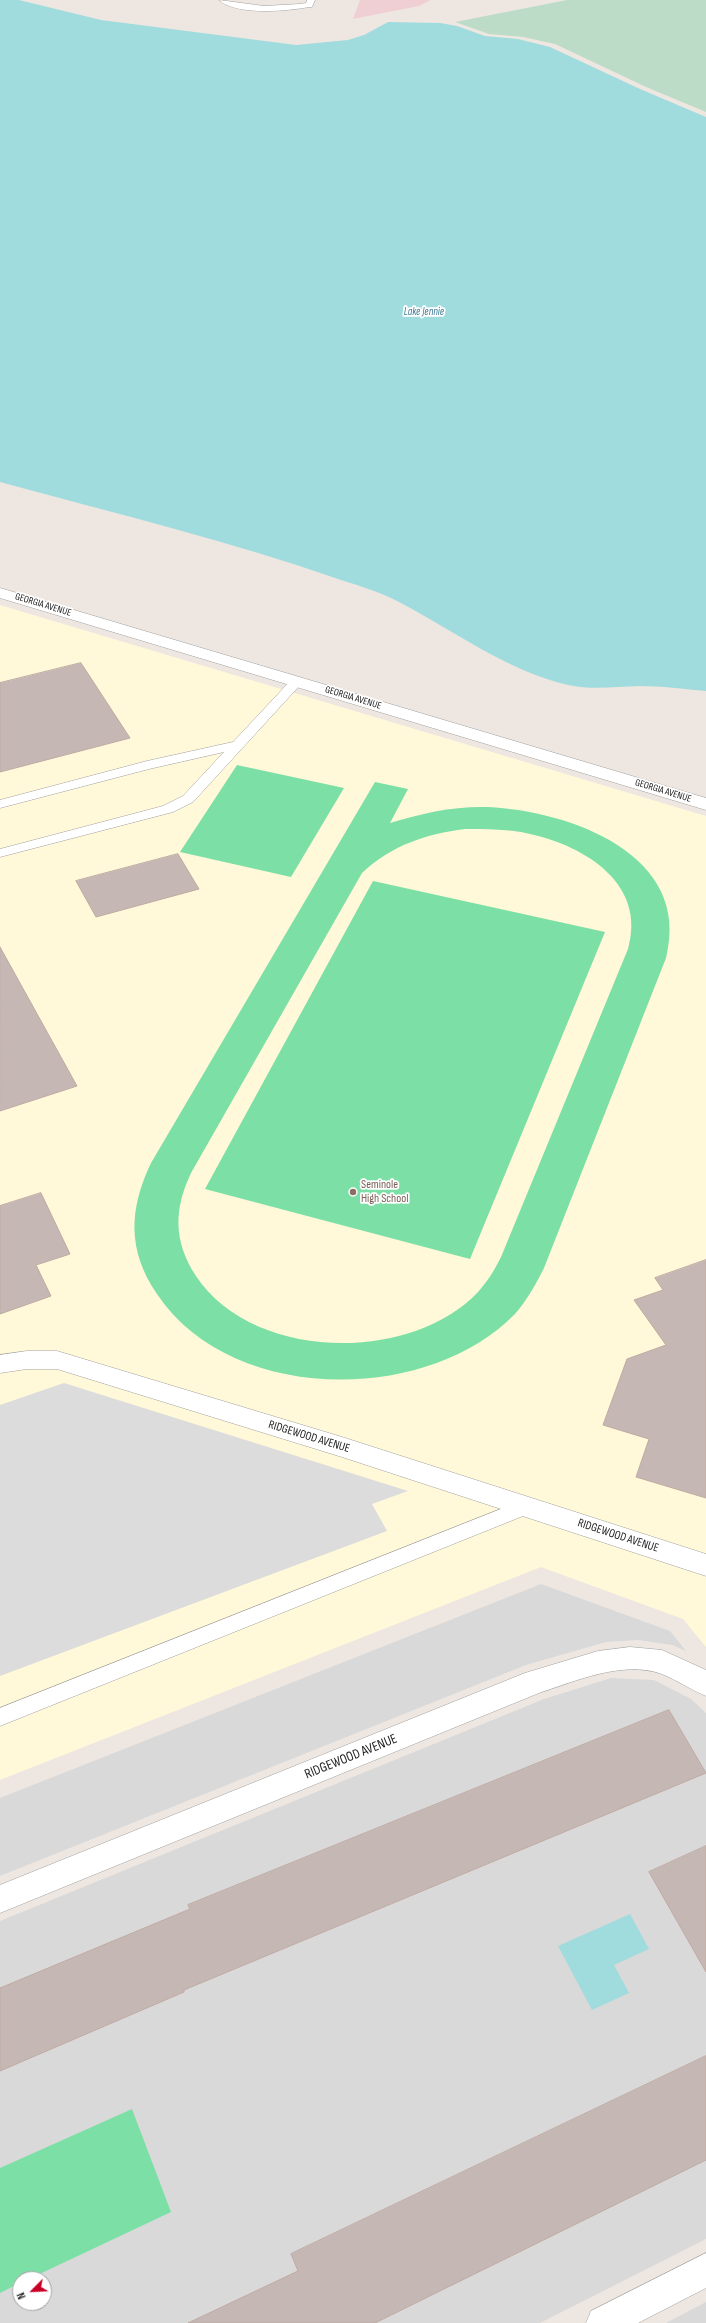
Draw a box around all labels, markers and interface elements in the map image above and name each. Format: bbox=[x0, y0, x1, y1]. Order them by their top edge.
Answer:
water label: Lake Jennie bbox=[404, 305, 444, 319]
street label: GEORGIA AVENUE bbox=[13, 591, 73, 619]
street label: GEORGIA AVENUE bbox=[323, 684, 383, 712]
street label: GEORGIA AVENUE bbox=[633, 777, 693, 805]
place label: Seminole High School bbox=[361, 1178, 408, 1206]
marker: Seminole High School bbox=[348, 1187, 358, 1197]
street label: RIDGEWOOD AVENUE bbox=[267, 1418, 351, 1456]
street label: RIDGEWOOD AVENUE bbox=[576, 1516, 660, 1556]
street label: RIDGEWOOD AVENUE bbox=[302, 1731, 400, 1783]
north arrow bbox=[12, 2271, 52, 2311]
text: N bbox=[14, 2290, 29, 2301]

